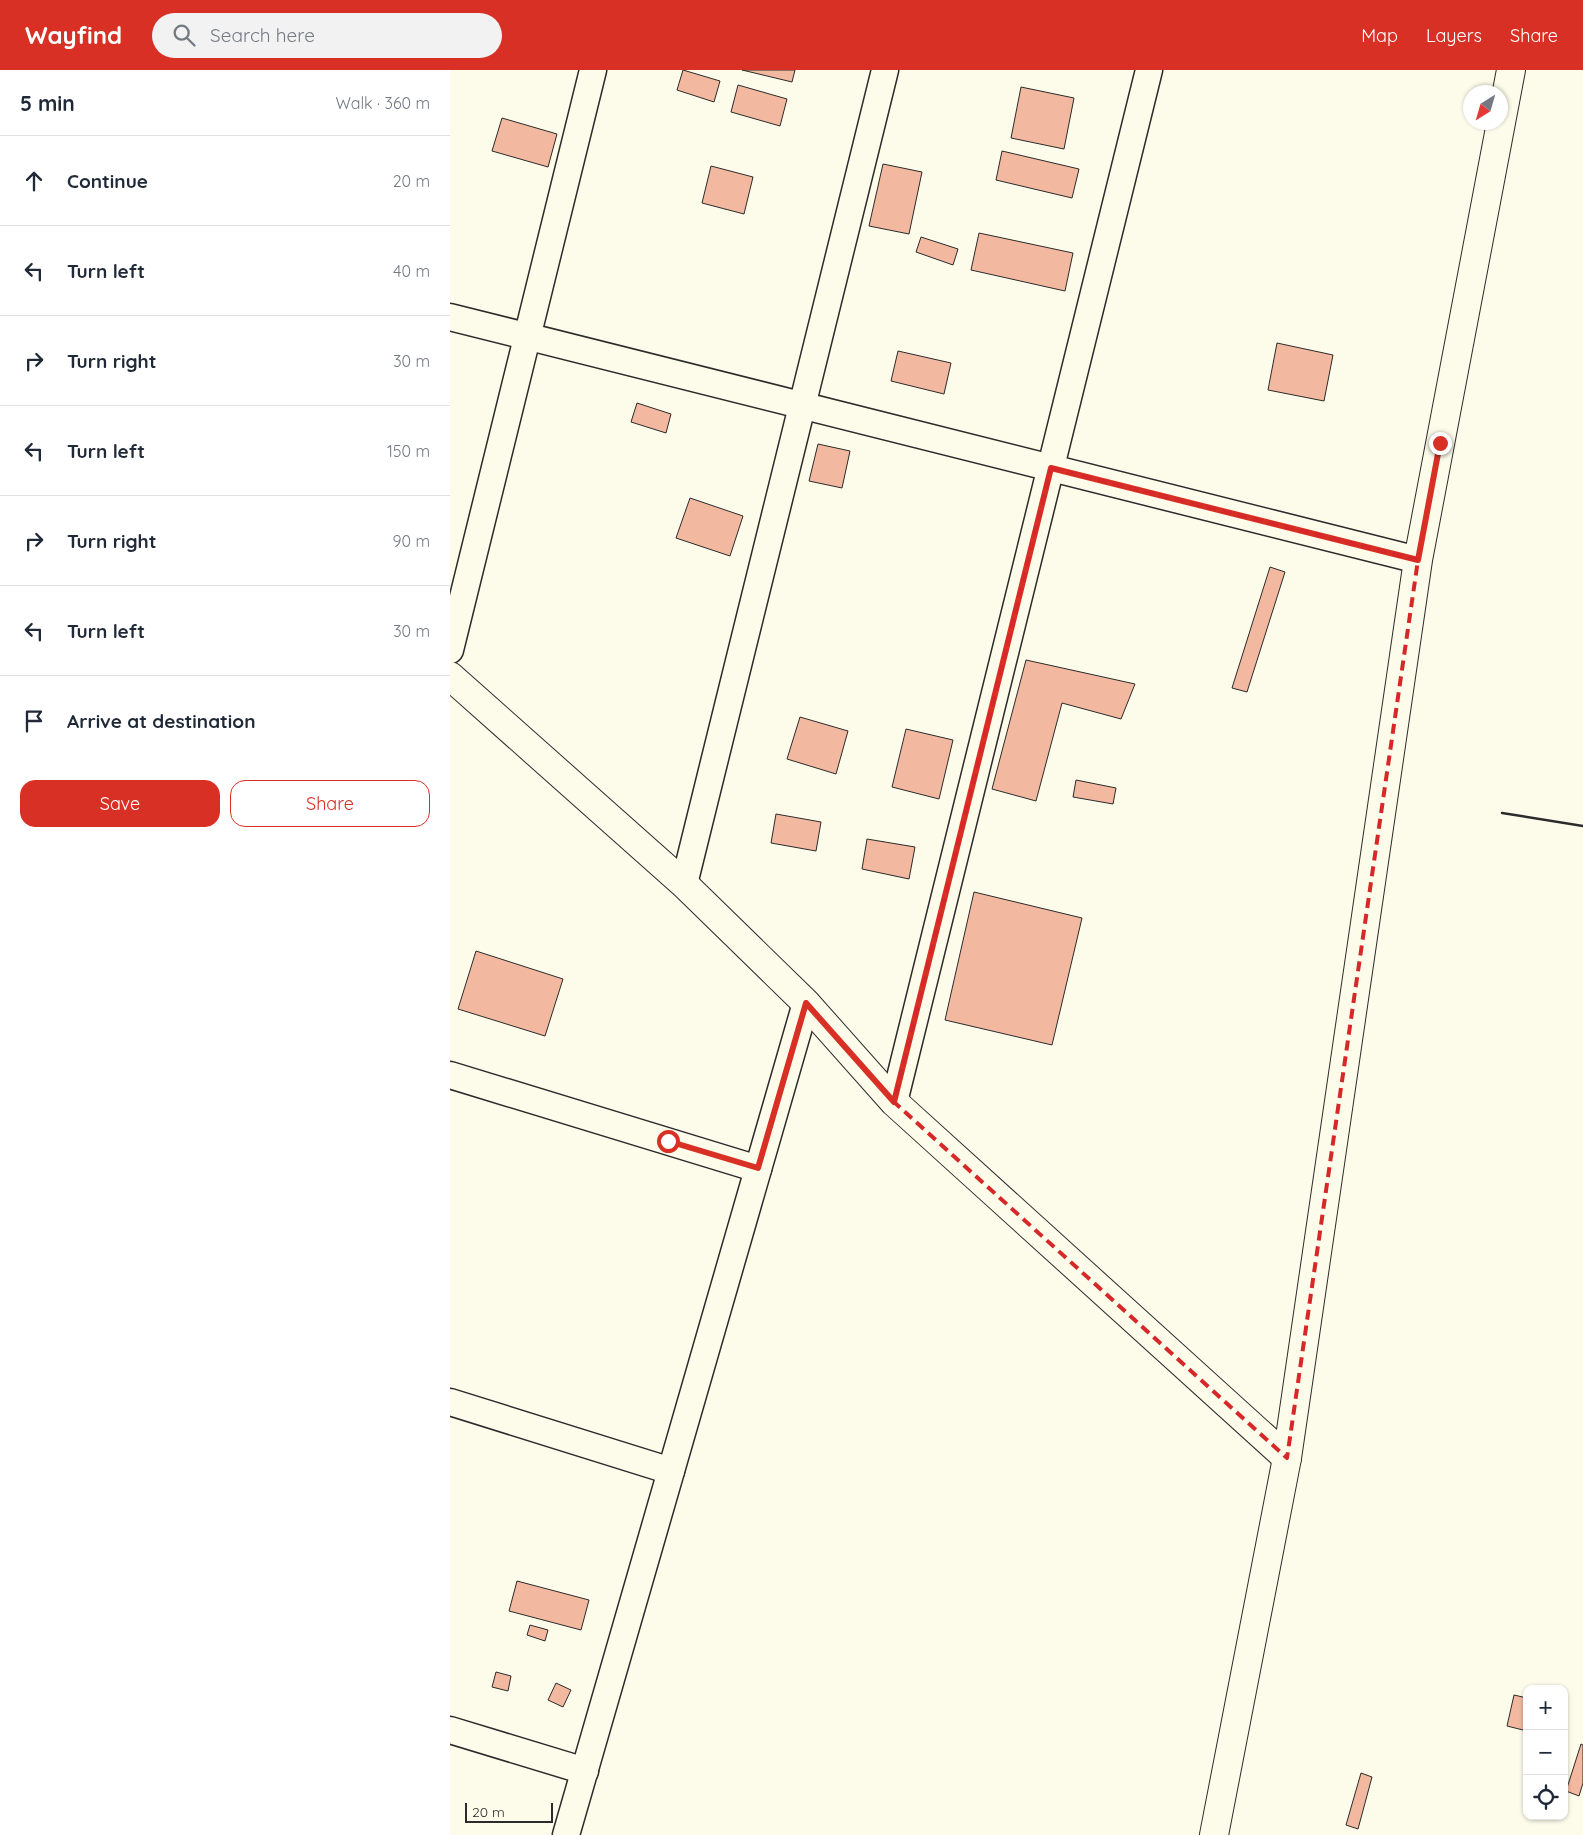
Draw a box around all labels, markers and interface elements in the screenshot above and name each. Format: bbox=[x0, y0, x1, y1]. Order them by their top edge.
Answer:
search box bbox=[152, 13, 502, 58]
text: Wayfind bbox=[25, 20, 122, 50]
icon: search bbox=[170, 21, 198, 49]
text: Search here bbox=[210, 23, 315, 47]
text: Map bbox=[1361, 24, 1398, 47]
text: Layers bbox=[1426, 24, 1482, 47]
text: Share bbox=[1510, 24, 1558, 47]
north arrow bbox=[1463, 85, 1508, 130]
text: 5 min bbox=[20, 90, 75, 116]
text: Walk · 360 m bbox=[335, 93, 430, 113]
icon: ahead bbox=[20, 167, 48, 195]
text: Continue bbox=[67, 169, 148, 193]
text: 20 m bbox=[393, 171, 430, 191]
icon: left bbox=[20, 257, 48, 285]
text: Turn left bbox=[67, 259, 145, 283]
text: 40 m bbox=[393, 261, 430, 281]
icon: right bbox=[20, 347, 48, 375]
text: Turn right bbox=[67, 349, 156, 373]
text: 30 m bbox=[393, 351, 430, 371]
route end bbox=[1429, 432, 1452, 455]
icon: left bbox=[20, 437, 48, 465]
text: Turn left bbox=[67, 439, 145, 463]
text: 150 m bbox=[387, 441, 430, 461]
icon: right bbox=[20, 527, 48, 555]
text: Turn right bbox=[67, 529, 156, 553]
text: 90 m bbox=[393, 531, 430, 551]
icon: left bbox=[20, 617, 48, 645]
text: Turn left bbox=[67, 619, 145, 643]
text: 30 m bbox=[393, 621, 430, 641]
icon: arrive bbox=[20, 707, 48, 735]
text: Arrive at destination bbox=[67, 709, 256, 733]
button: Save bbox=[20, 780, 220, 827]
button: Share bbox=[230, 780, 430, 827]
route start bbox=[657, 1130, 680, 1153]
map controls bbox=[1523, 1685, 1568, 1820]
button: + bbox=[1523, 1685, 1568, 1730]
button: − bbox=[1523, 1730, 1568, 1775]
button: locate bbox=[1523, 1775, 1568, 1820]
scale bar bbox=[465, 1800, 552, 1823]
text: 20 m bbox=[472, 1803, 505, 1821]

